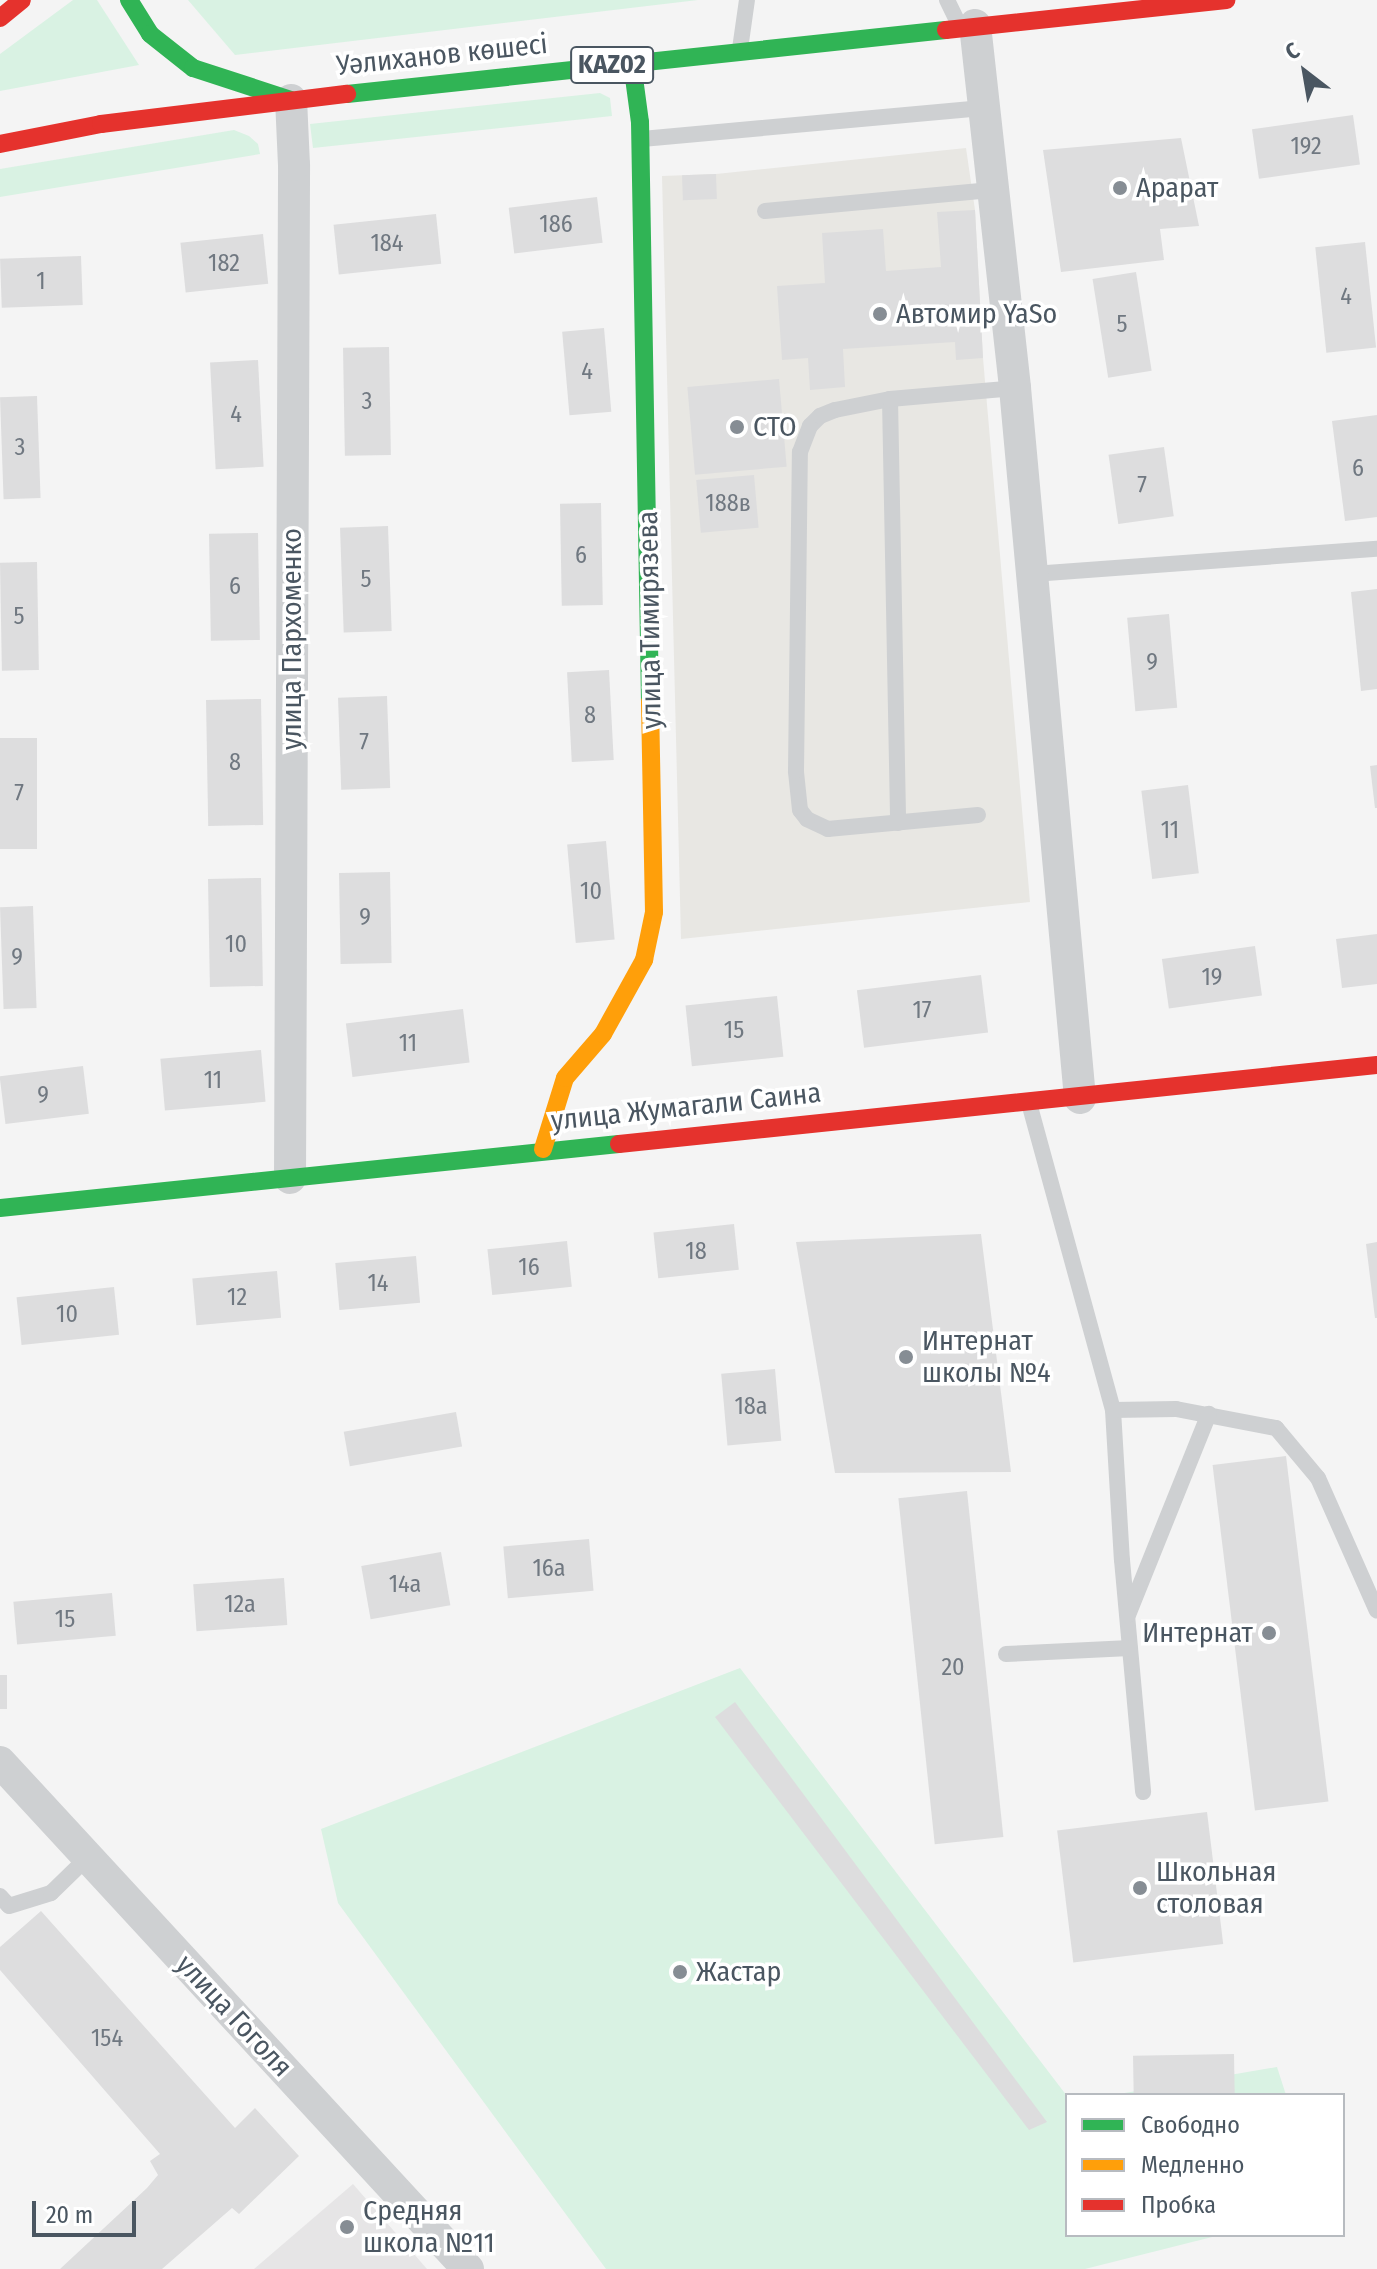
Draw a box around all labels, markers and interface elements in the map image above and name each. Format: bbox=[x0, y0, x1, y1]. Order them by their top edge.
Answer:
street label: Уәлиханов көшесі bbox=[335, 27, 549, 83]
north arrow bbox=[1265, 32, 1345, 112]
text: С bbox=[1280, 36, 1304, 66]
road number: KАZ02 bbox=[570, 43, 654, 87]
house number: 192 bbox=[1290, 133, 1322, 161]
place label: Арарат bbox=[1136, 171, 1218, 205]
marker: Арарат bbox=[1111, 179, 1129, 197]
house number: 186 bbox=[539, 211, 573, 239]
house number: 184 bbox=[371, 230, 403, 258]
house number: 182 bbox=[208, 250, 240, 278]
house number: 1 bbox=[36, 268, 46, 296]
house number: 4 bbox=[1340, 283, 1352, 311]
place label: Автомир YaSo bbox=[896, 297, 1057, 331]
marker: Автомир YaSo bbox=[871, 305, 889, 323]
house number: 5 bbox=[1116, 311, 1128, 339]
house number: 4 bbox=[581, 358, 593, 386]
house number: 3 bbox=[362, 388, 372, 416]
house number: 4 bbox=[230, 401, 242, 429]
place label: СТО bbox=[753, 410, 797, 444]
marker: СТО bbox=[728, 418, 746, 436]
house number: 3 bbox=[15, 434, 25, 462]
house number: 6 bbox=[1352, 455, 1364, 483]
house number: 7 bbox=[1137, 472, 1147, 500]
house number: 188в bbox=[705, 490, 751, 518]
street label: улица Тимирязева bbox=[631, 511, 669, 729]
street label: улица Пархоменко bbox=[275, 528, 309, 750]
house number: 6 bbox=[575, 542, 587, 570]
house number: 5 bbox=[360, 566, 372, 594]
house number: 6 bbox=[229, 573, 241, 601]
house number: 5 bbox=[13, 603, 25, 631]
house number: 9 bbox=[1146, 649, 1158, 677]
house number: 8 bbox=[584, 702, 596, 730]
house number: 7 bbox=[359, 729, 369, 757]
house number: 8 bbox=[229, 749, 241, 777]
house number: 7 bbox=[14, 780, 24, 808]
house number: 11 bbox=[1161, 817, 1179, 845]
house number: 10 bbox=[580, 878, 602, 906]
house number: 9 bbox=[359, 904, 371, 932]
house number: 10 bbox=[225, 931, 247, 959]
house number: 9 bbox=[11, 944, 23, 972]
house number: 19 bbox=[1201, 964, 1223, 992]
house number: 17 bbox=[912, 997, 932, 1025]
house number: 15 bbox=[724, 1017, 744, 1045]
house number: 11 bbox=[399, 1030, 417, 1058]
house number: 11 bbox=[204, 1067, 222, 1095]
street label: улица Жумагали Саина bbox=[549, 1076, 823, 1138]
house number: 9 bbox=[37, 1082, 49, 1110]
house number: 18 bbox=[685, 1238, 707, 1266]
house number: 16 bbox=[518, 1254, 540, 1282]
house number: 14 bbox=[368, 1270, 388, 1298]
house number: 12 bbox=[227, 1284, 247, 1312]
house number: 10 bbox=[56, 1301, 78, 1329]
place label: Интернат школы №4 bbox=[922, 1324, 1051, 1390]
marker: Интернат школы №4 bbox=[897, 1348, 915, 1366]
house number: 18а bbox=[734, 1393, 768, 1421]
house number: 16а bbox=[532, 1555, 566, 1583]
house number: 14а bbox=[389, 1571, 421, 1599]
house number: 12а bbox=[224, 1591, 256, 1619]
house number: 15 bbox=[55, 1606, 75, 1634]
place label: Интернат bbox=[1142, 1616, 1253, 1650]
marker: Интернат bbox=[1260, 1624, 1278, 1642]
house number: 20 bbox=[941, 1654, 965, 1682]
place label: Школьная столовая bbox=[1156, 1855, 1276, 1921]
marker: Школьная столовая bbox=[1131, 1879, 1149, 1897]
street label: улица Гоголя bbox=[169, 1948, 299, 2084]
place label: Жастар bbox=[696, 1955, 781, 1989]
marker: Жастар bbox=[671, 1963, 689, 1981]
house number: 154 bbox=[91, 2025, 123, 2053]
legend bbox=[1065, 2093, 1345, 2237]
text: Свободно bbox=[1141, 2111, 1240, 2139]
text: Медленно bbox=[1141, 2151, 1244, 2179]
scale bar bbox=[36, 2185, 140, 2235]
text: Пробка bbox=[1141, 2191, 1216, 2219]
place label: Средняя школа №11 bbox=[363, 2194, 495, 2260]
text: 20 m bbox=[46, 2201, 93, 2229]
marker: Средняя школа №11 bbox=[338, 2218, 356, 2236]

